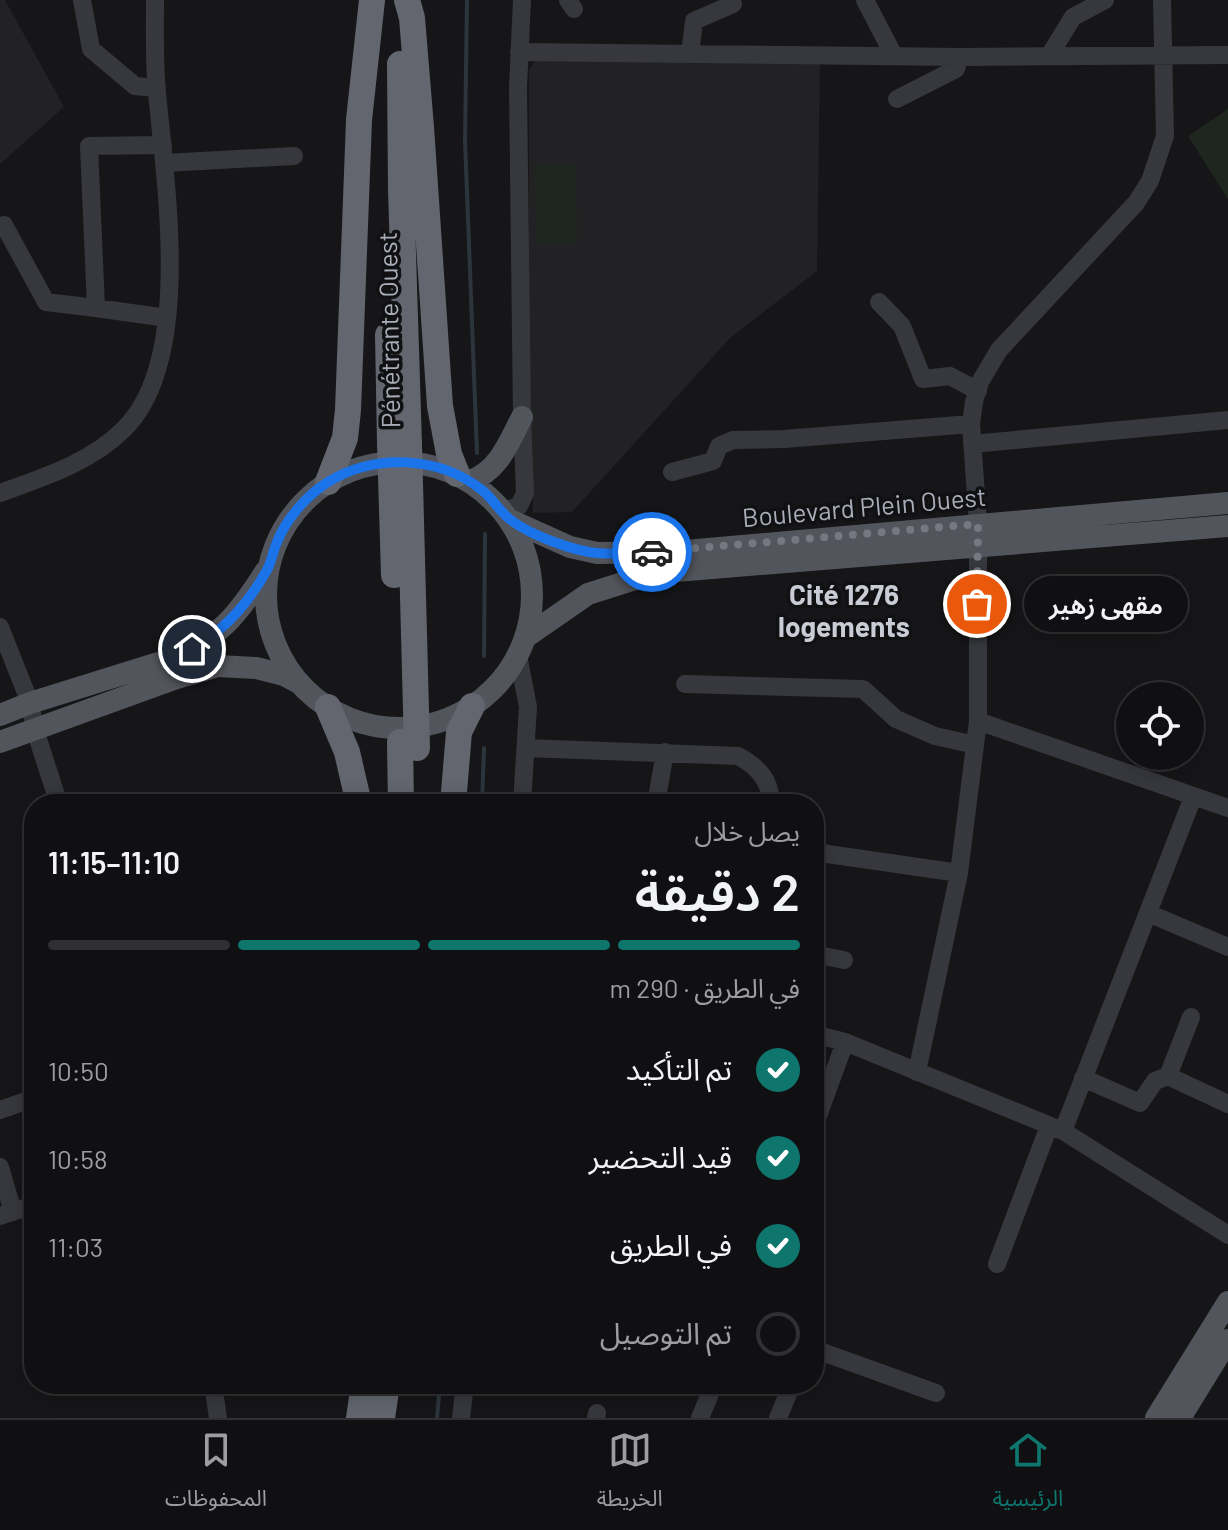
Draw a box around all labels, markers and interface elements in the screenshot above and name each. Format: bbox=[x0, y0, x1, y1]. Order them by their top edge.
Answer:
street label: Pénétrante Ouest bbox=[371, 232, 405, 428]
street label: Boulevard Plein Ouest bbox=[741, 480, 987, 532]
courier bbox=[612, 512, 692, 592]
icon: car bbox=[630, 530, 674, 574]
pin bbox=[943, 570, 1011, 638]
callout: مقهى زهير bbox=[1025, 576, 1189, 632]
district label: Cité 1276 logements bbox=[778, 577, 910, 643]
icon: bag bbox=[955, 582, 999, 626]
text: مقهى زهير bbox=[1049, 588, 1163, 619]
pin bbox=[158, 615, 226, 683]
icon: home bbox=[170, 627, 214, 671]
map controls bbox=[1116, 682, 1204, 770]
button: locate bbox=[1116, 682, 1204, 770]
text: يصل خلال bbox=[694, 815, 800, 846]
text: 11:10–11:15 bbox=[48, 844, 180, 880]
text: 2 دقيقة bbox=[635, 859, 800, 921]
text: في الطريق · 290 m bbox=[610, 972, 800, 1003]
icon: check bbox=[756, 1048, 800, 1092]
text: تم التأكيد bbox=[626, 1050, 732, 1086]
text: 10:50 bbox=[48, 1055, 109, 1086]
icon: check bbox=[756, 1136, 800, 1180]
text: قيد التحضير bbox=[589, 1138, 732, 1174]
text: 10:58 bbox=[48, 1143, 108, 1174]
icon: check bbox=[756, 1224, 800, 1268]
text: في الطريق bbox=[610, 1226, 732, 1262]
text: 11:03 bbox=[48, 1231, 103, 1262]
text: تم التوصيل bbox=[600, 1314, 732, 1350]
tab: المحفوظات bbox=[165, 1428, 267, 1522]
tab: الخريطة bbox=[597, 1428, 663, 1522]
tab: الرئيسية bbox=[992, 1428, 1063, 1522]

